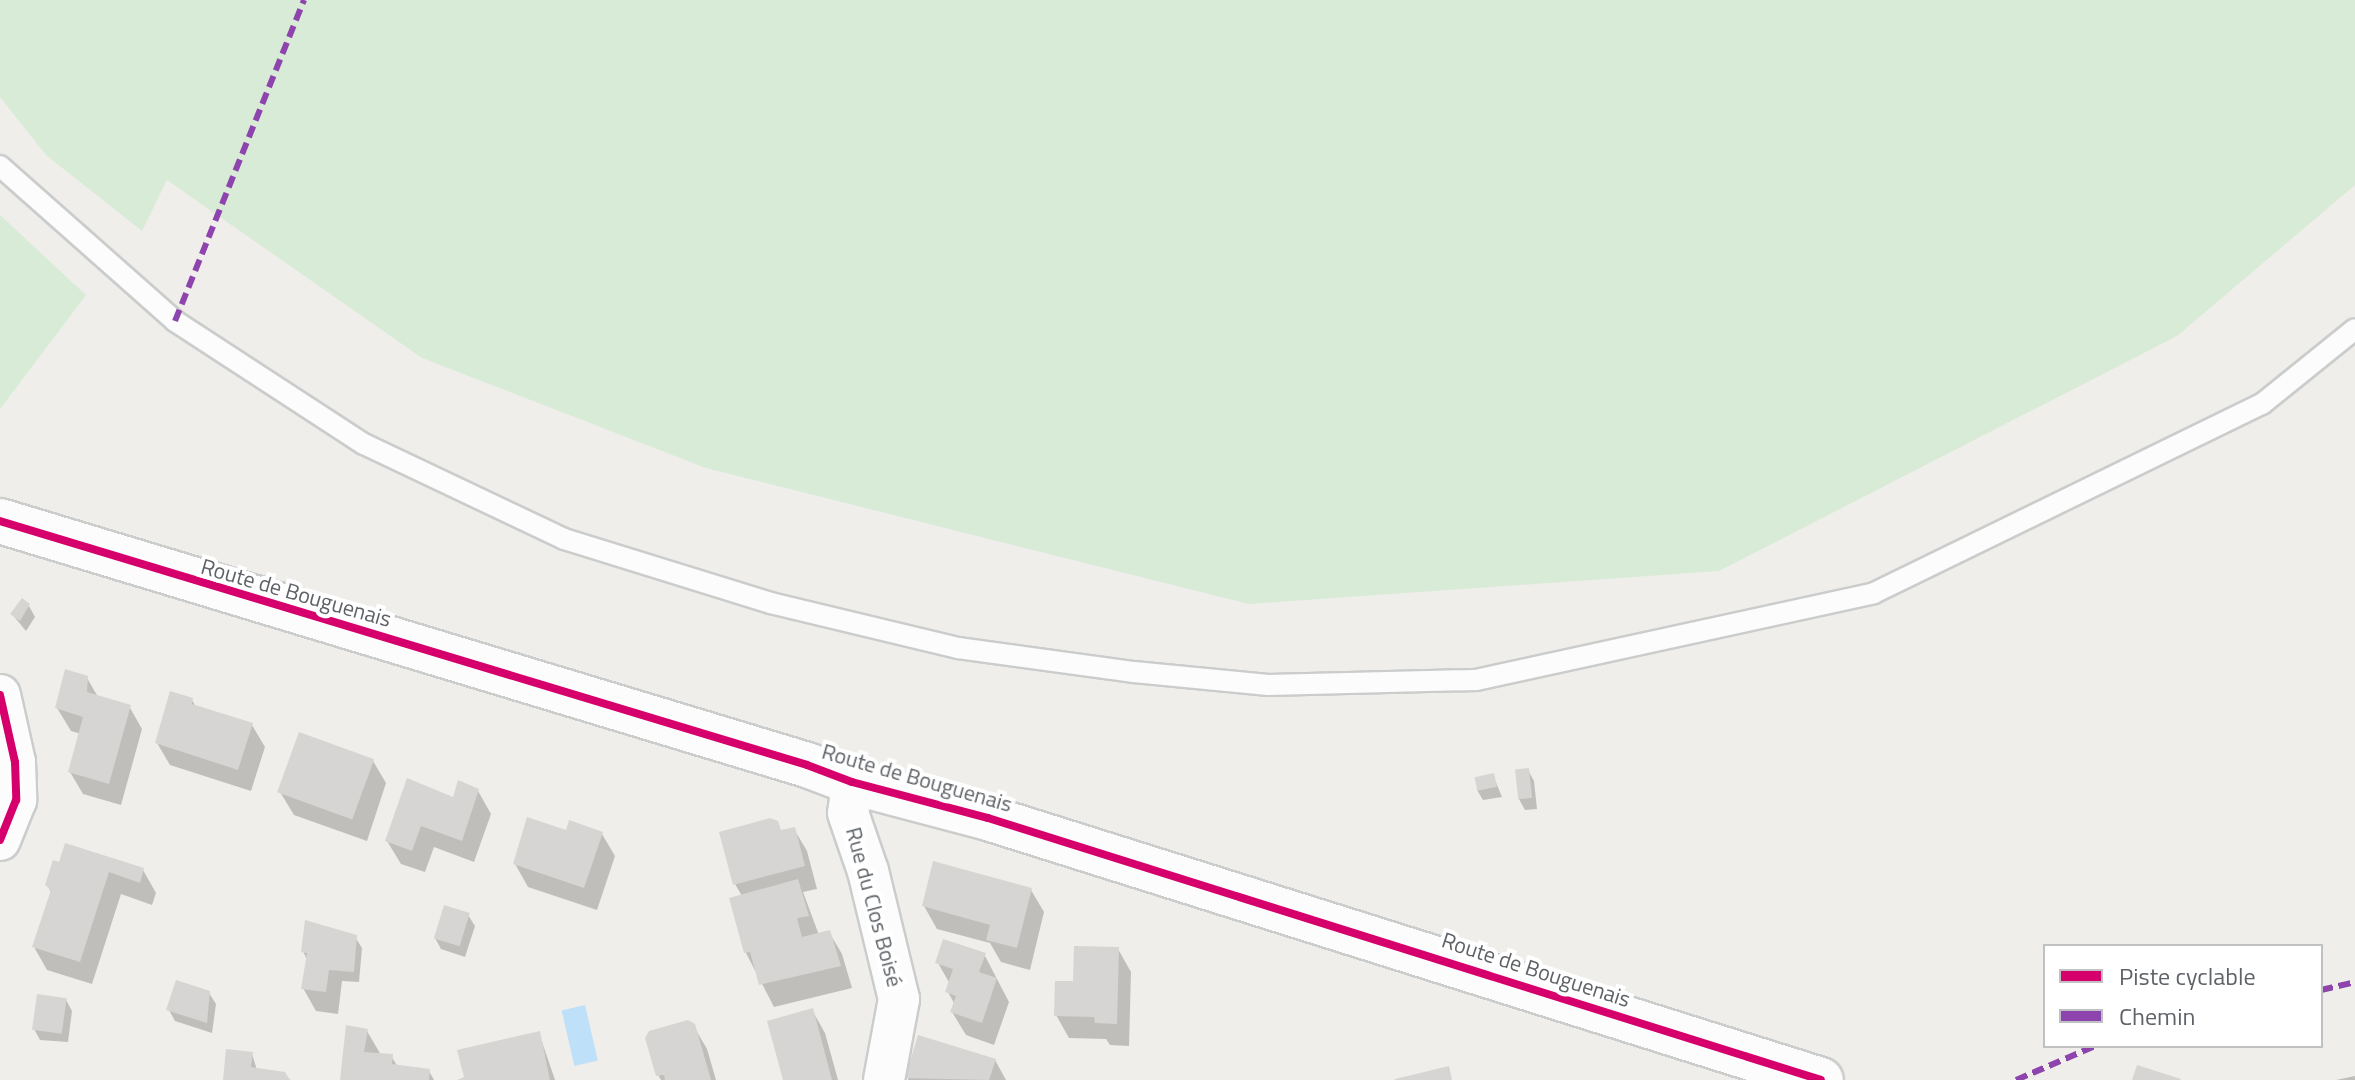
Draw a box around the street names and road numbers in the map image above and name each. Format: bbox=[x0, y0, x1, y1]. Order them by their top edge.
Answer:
street label: Route de Bouguenais bbox=[198, 553, 394, 633]
street label: Route de Bouguenais bbox=[819, 738, 1015, 818]
street label: Rue du Clos Boisé bbox=[840, 824, 908, 990]
street label: Route de Bouguenais bbox=[1438, 927, 1634, 1013]

